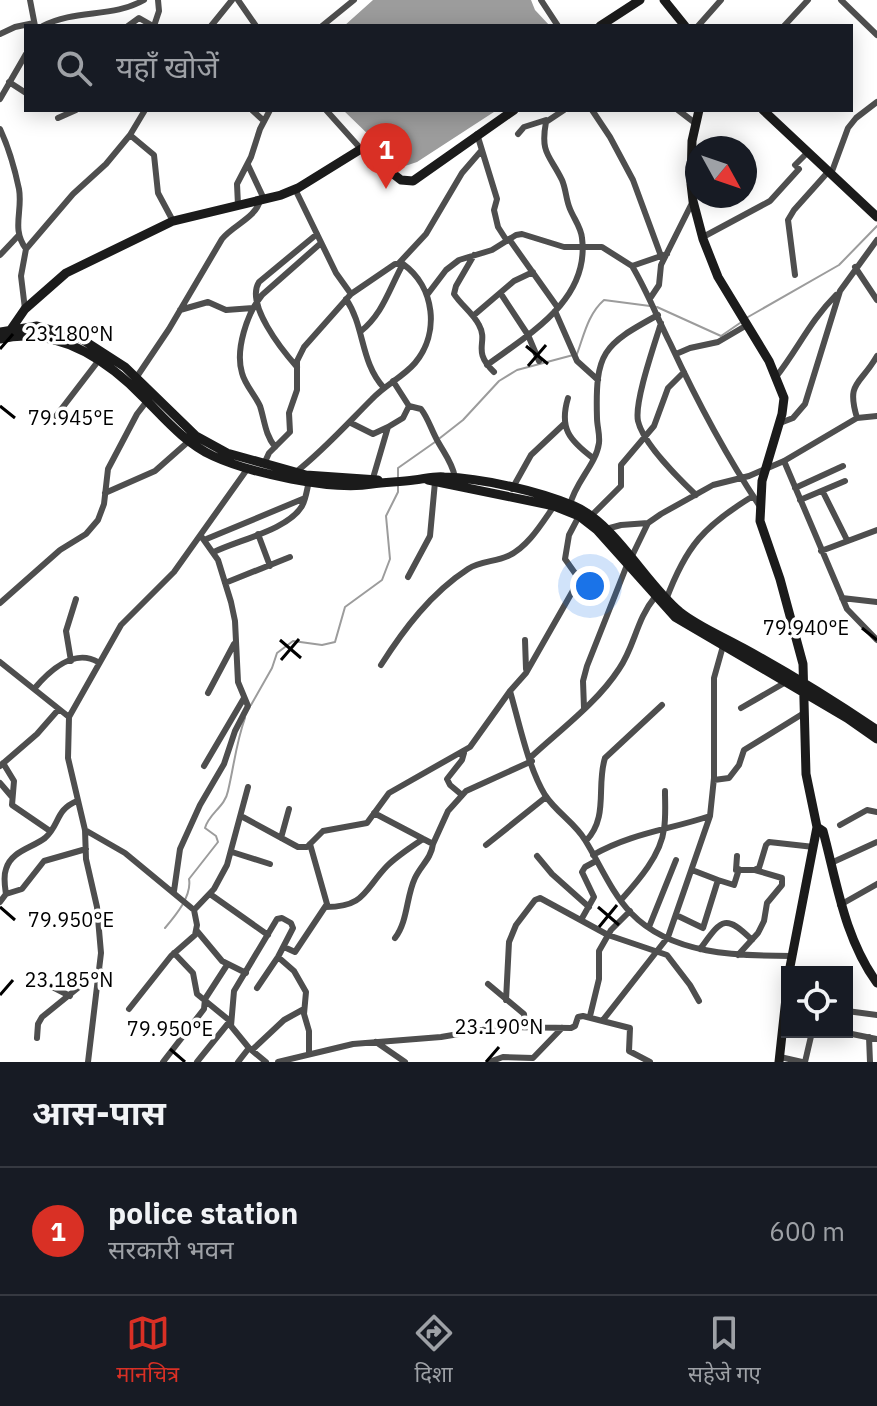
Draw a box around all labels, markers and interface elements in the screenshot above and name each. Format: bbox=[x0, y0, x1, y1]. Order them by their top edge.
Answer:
search box bbox=[24, 24, 853, 112]
icon: search bbox=[52, 46, 96, 90]
text: यहाँ खोजें bbox=[116, 47, 219, 86]
pin: 1 bbox=[360, 123, 412, 189]
north arrow bbox=[685, 136, 757, 208]
text: 23.180°N bbox=[25, 320, 113, 347]
text: 79.945°E bbox=[28, 404, 114, 431]
your location bbox=[570, 566, 610, 606]
text: 79.940°E bbox=[763, 614, 849, 641]
text: 79.950°E bbox=[28, 906, 114, 933]
text: 23.185°N bbox=[25, 966, 113, 993]
map controls bbox=[781, 966, 853, 1038]
button: locate bbox=[781, 966, 853, 1038]
text: 23.190°N bbox=[455, 1013, 543, 1040]
text: 79.950°E bbox=[127, 1015, 213, 1042]
text: आस-पास bbox=[32, 1090, 166, 1134]
text: police station bbox=[108, 1193, 298, 1232]
text: 1 bbox=[50, 1214, 66, 1248]
text: 600 m bbox=[769, 1214, 845, 1248]
text: सरकारी भवन bbox=[108, 1232, 234, 1266]
tab: मानचित्र bbox=[116, 1311, 179, 1391]
tab: दिशा bbox=[412, 1311, 456, 1391]
tab: सहेजे गए bbox=[688, 1311, 761, 1391]

